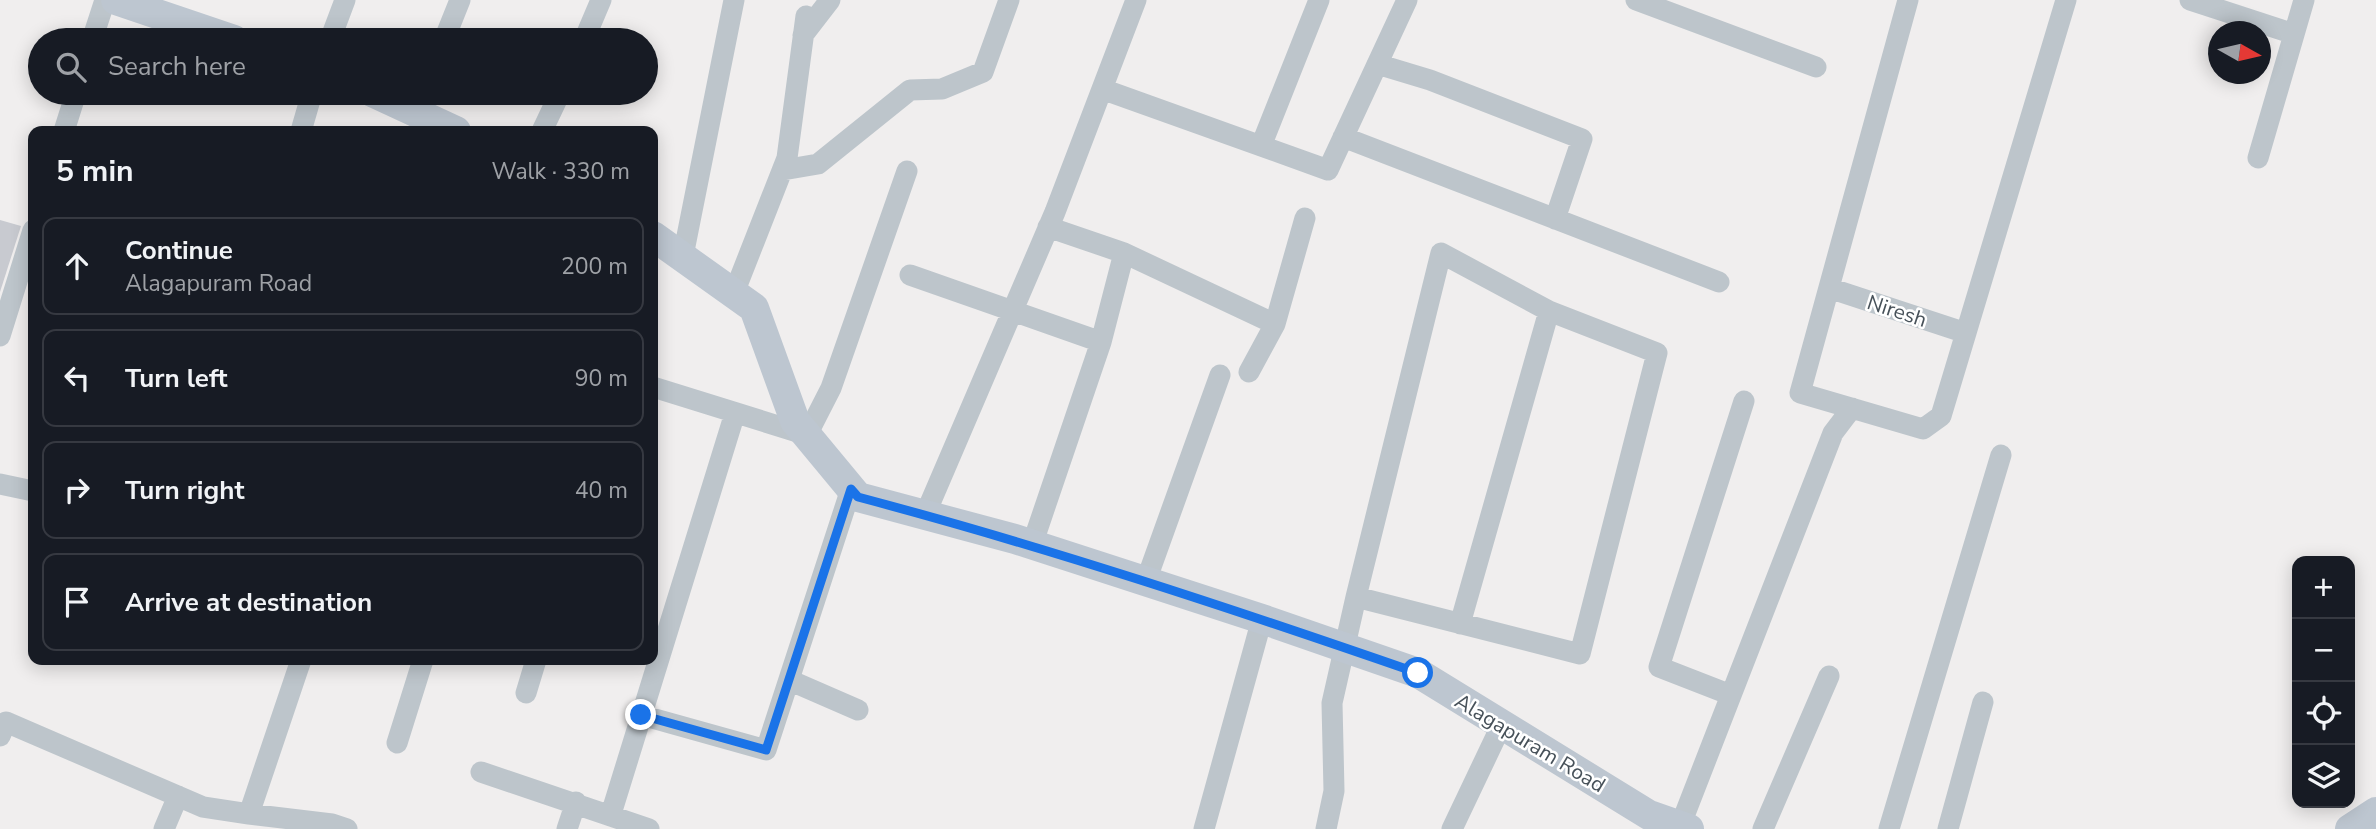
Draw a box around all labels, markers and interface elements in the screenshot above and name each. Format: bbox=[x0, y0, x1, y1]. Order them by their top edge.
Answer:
north arrow bbox=[2208, 21, 2271, 84]
search box bbox=[28, 28, 658, 105]
icon: search bbox=[52, 48, 90, 86]
text: Search here bbox=[108, 49, 246, 84]
text: 5 min bbox=[56, 151, 134, 192]
text: Walk · 330 m bbox=[491, 156, 630, 187]
text: Continue bbox=[125, 233, 233, 268]
icon: ahead bbox=[58, 247, 96, 285]
text: 200 m bbox=[561, 251, 628, 282]
text: Alagapuram Road bbox=[125, 268, 312, 299]
street label: Niresh bbox=[1864, 288, 1930, 334]
icon: left bbox=[58, 359, 96, 397]
text: Turn left bbox=[125, 361, 228, 396]
text: 90 m bbox=[575, 363, 628, 394]
icon: right bbox=[58, 471, 96, 509]
text: Turn right bbox=[125, 473, 244, 508]
text: 40 m bbox=[575, 475, 628, 506]
map controls bbox=[2292, 556, 2355, 808]
button: + bbox=[2292, 556, 2355, 619]
icon: arrive bbox=[58, 583, 96, 621]
text: Arrive at destination bbox=[125, 585, 372, 620]
button: − bbox=[2292, 619, 2355, 682]
route start bbox=[1402, 657, 1433, 688]
button: locate bbox=[2292, 682, 2355, 745]
street label: Alagapuram Road bbox=[1450, 687, 1610, 799]
route end bbox=[625, 699, 656, 730]
button: layers bbox=[2292, 745, 2355, 808]

